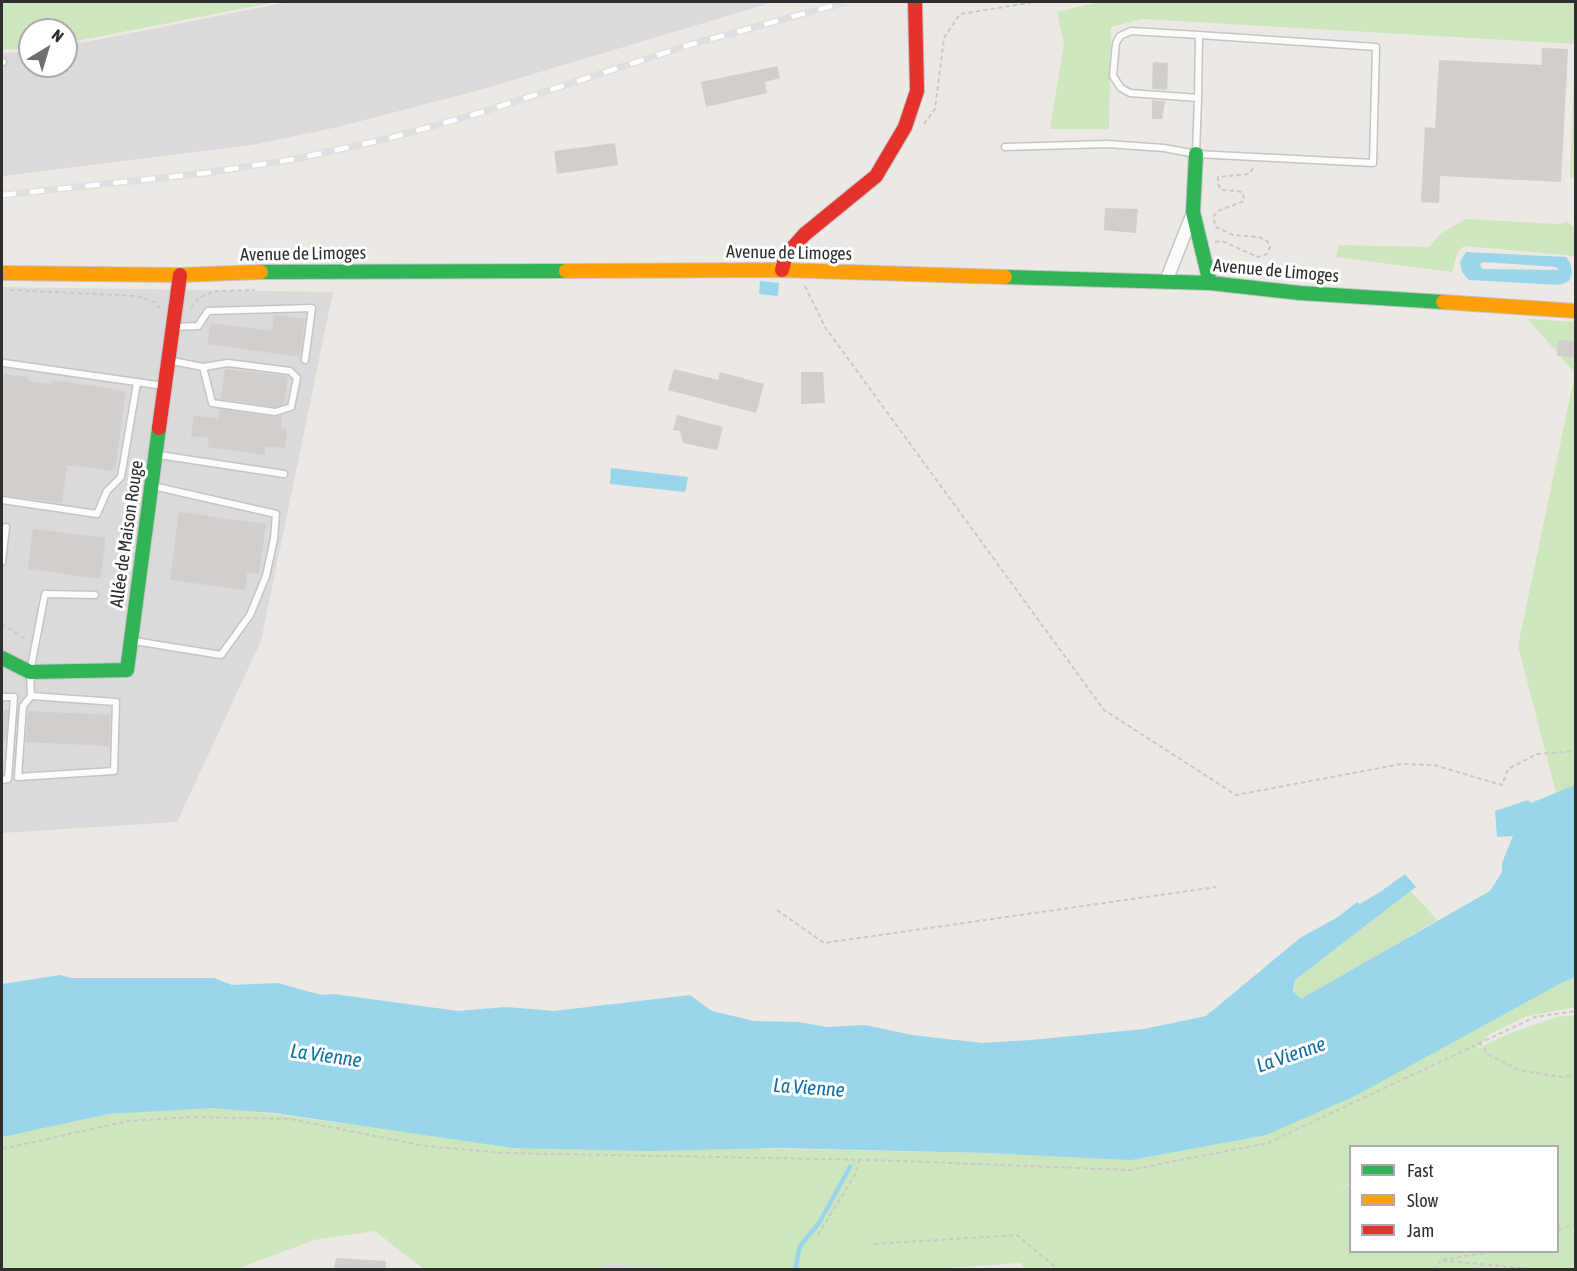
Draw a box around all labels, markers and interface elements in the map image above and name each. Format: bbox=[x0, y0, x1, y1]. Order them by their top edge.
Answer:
north arrow bbox=[18, 18, 78, 78]
text: N bbox=[49, 25, 67, 45]
street label: Avenue de Limoges bbox=[726, 241, 852, 265]
street label: Avenue de Limoges bbox=[240, 242, 366, 266]
street label: Avenue de Limoges bbox=[1212, 255, 1340, 287]
street label: Allée de Maison Rouge bbox=[106, 459, 148, 609]
water label: La Vienne bbox=[1253, 1032, 1329, 1078]
water label: La Vienne bbox=[289, 1039, 363, 1073]
water label: La Vienne bbox=[772, 1074, 846, 1102]
legend bbox=[1349, 1145, 1559, 1253]
text: Fast bbox=[1407, 1160, 1434, 1181]
text: Slow bbox=[1407, 1190, 1438, 1211]
text: Jam bbox=[1407, 1220, 1434, 1241]

